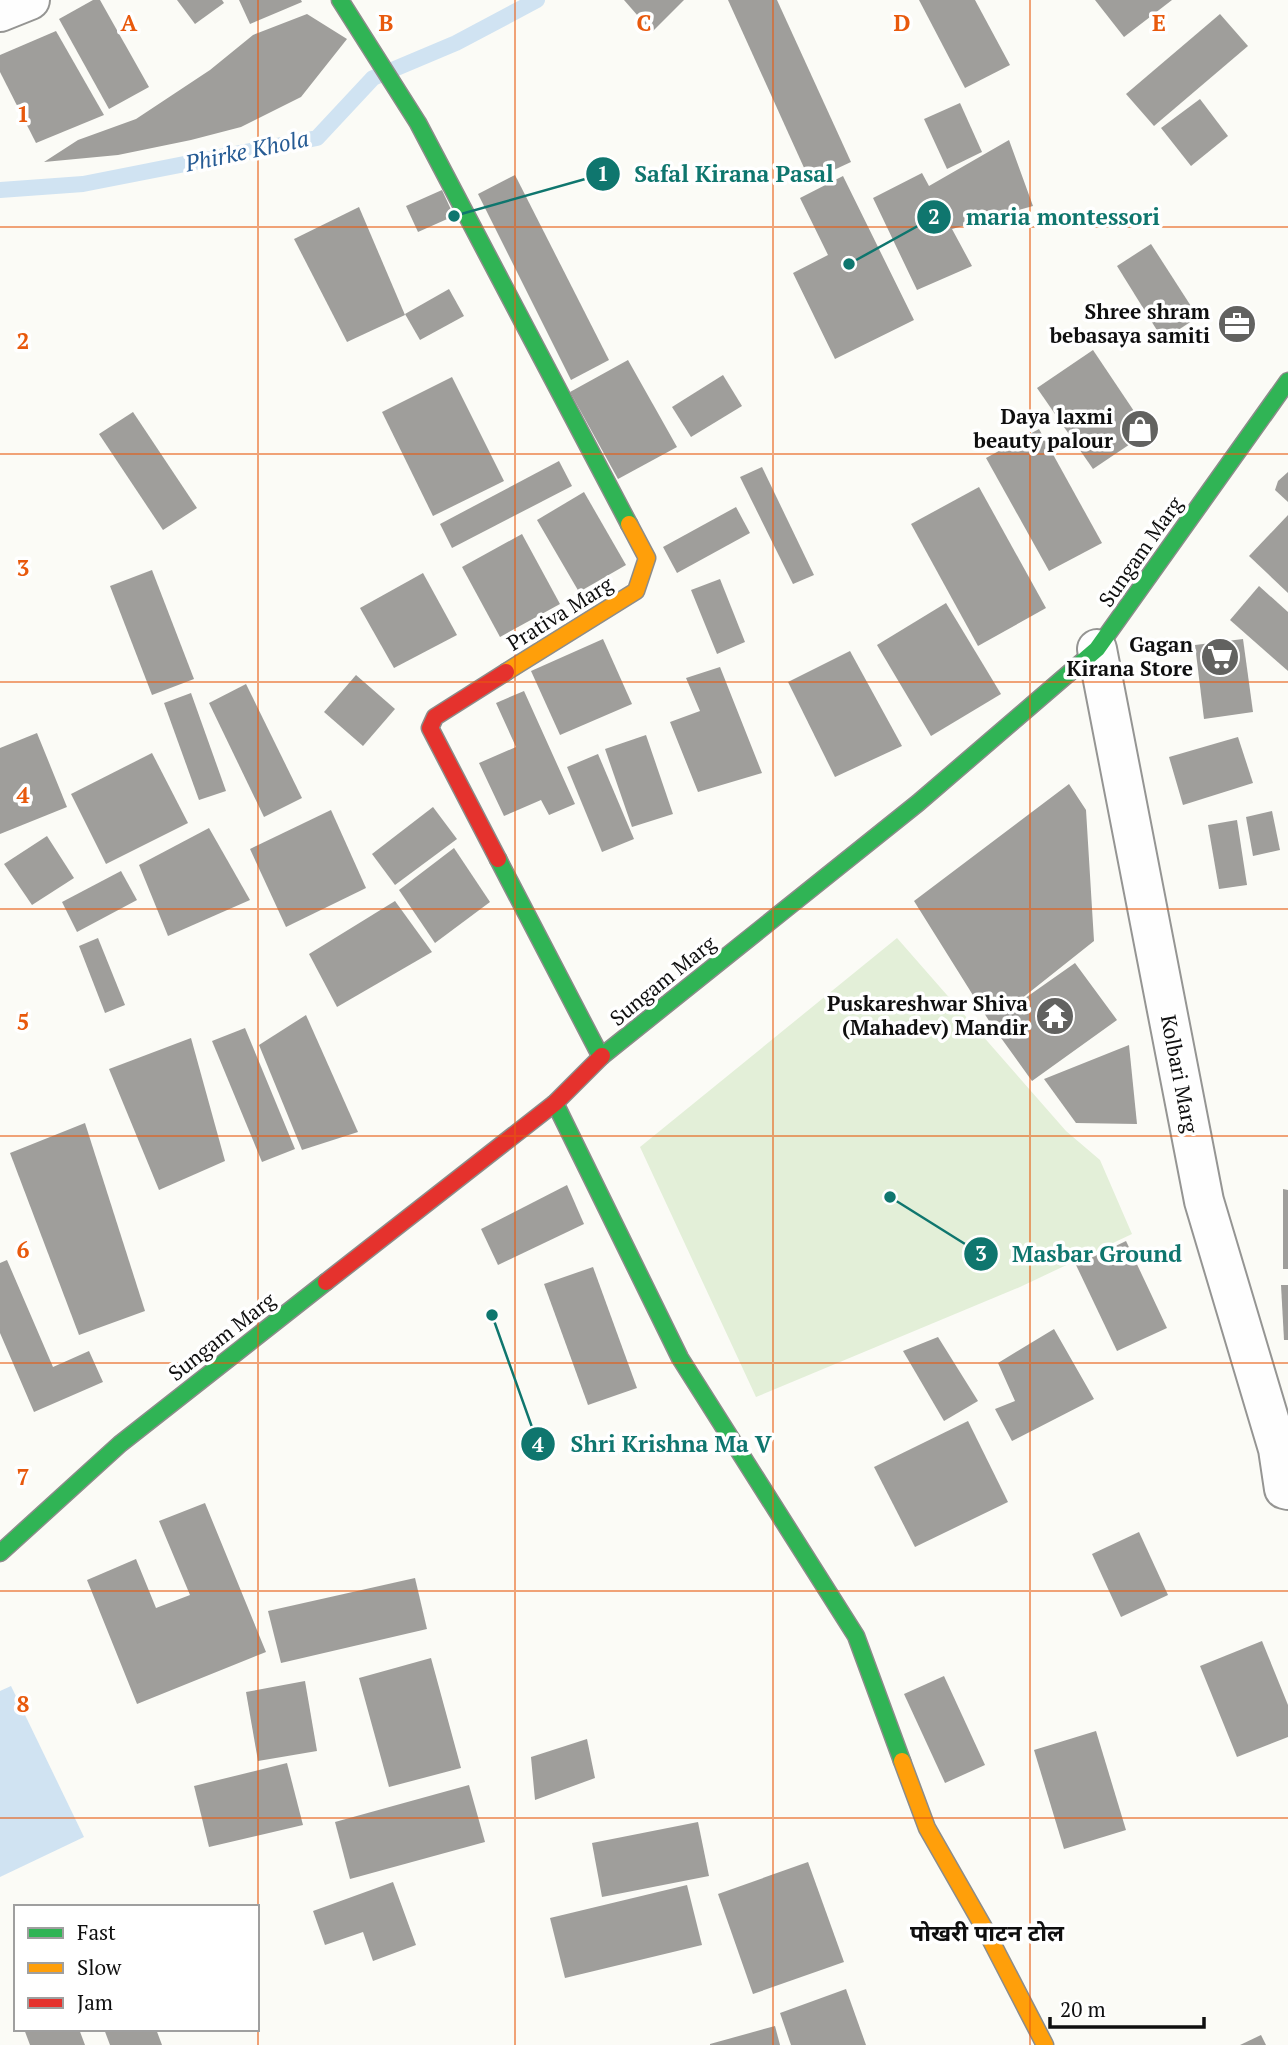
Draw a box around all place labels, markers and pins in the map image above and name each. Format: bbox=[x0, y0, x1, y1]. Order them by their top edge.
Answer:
callout: Safal Kirana Pasal bbox=[586, 152, 848, 196]
callout: maria montessori bbox=[917, 195, 1174, 239]
place label: Shree shram bebasaya samiti bbox=[1049, 297, 1211, 349]
office icon: Shree shram bebasaya samiti bbox=[1216, 303, 1258, 345]
place label: Daya laxmi beauty palour bbox=[973, 402, 1113, 454]
shop icon: Daya laxmi beauty palour bbox=[1119, 408, 1161, 450]
place label: Gagan Kirana Store bbox=[1067, 630, 1193, 682]
supermarket icon: Gagan Kirana Store bbox=[1199, 636, 1241, 678]
place label: Puskareshwar Shiva (Mahadev) Mandir bbox=[827, 989, 1028, 1041]
temple icon: Puskareshwar Shiva (Mahadev) Mandir bbox=[1034, 995, 1076, 1037]
callout: Masbar Ground bbox=[964, 1232, 1196, 1276]
callout: Shri Krishna Ma V bbox=[521, 1422, 785, 1466]

